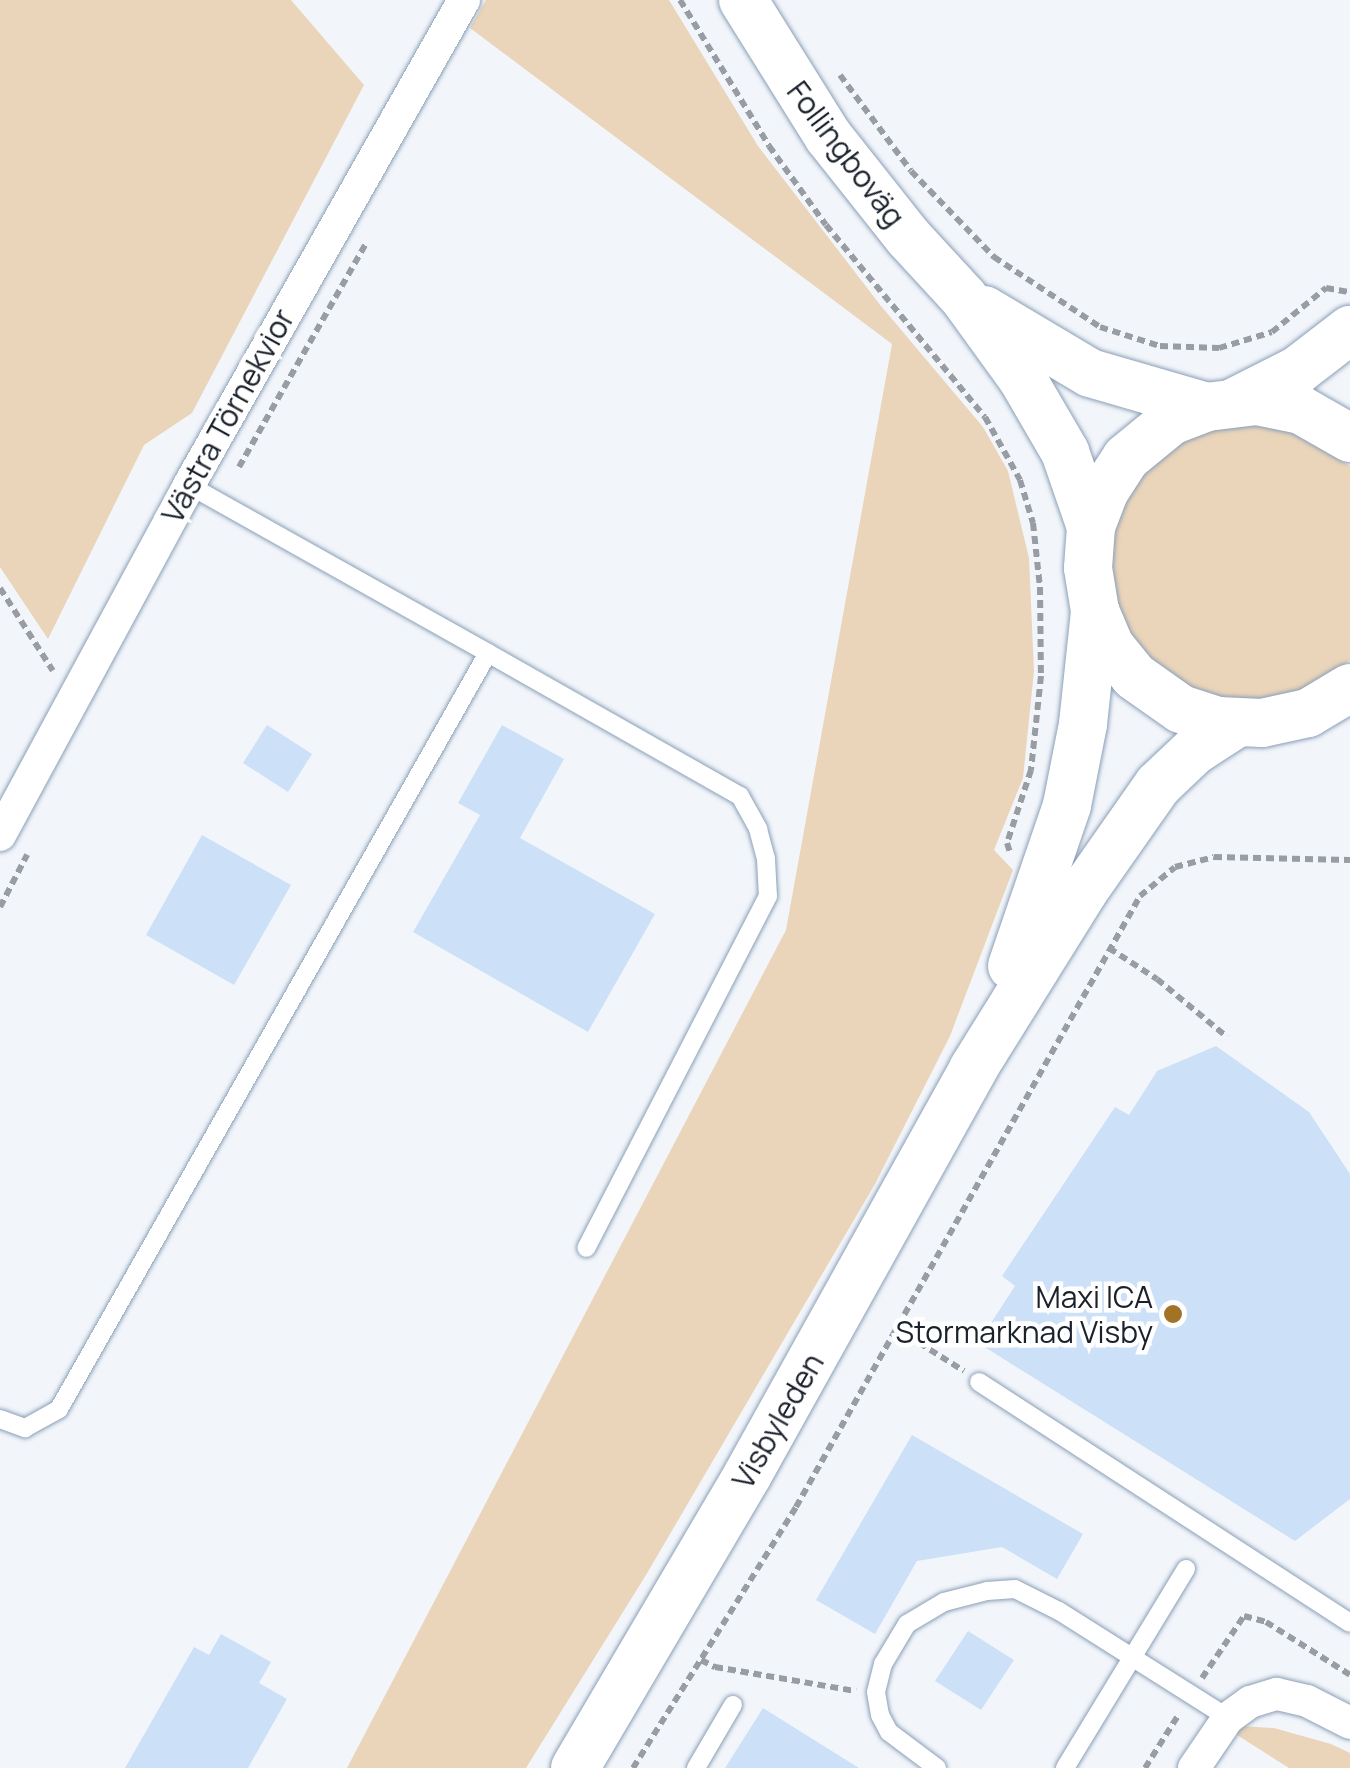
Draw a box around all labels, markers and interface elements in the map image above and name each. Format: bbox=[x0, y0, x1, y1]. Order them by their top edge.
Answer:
street label: Follingboväg bbox=[780, 74, 912, 234]
street label: Västra Törnekvior bbox=[154, 303, 302, 529]
place label: Maxi ICA Stormarknad Visby bbox=[895, 1279, 1153, 1350]
marker: Maxi ICA Stormarknad Visby bbox=[1162, 1303, 1184, 1325]
street label: Visbyleden bbox=[725, 1347, 831, 1495]

